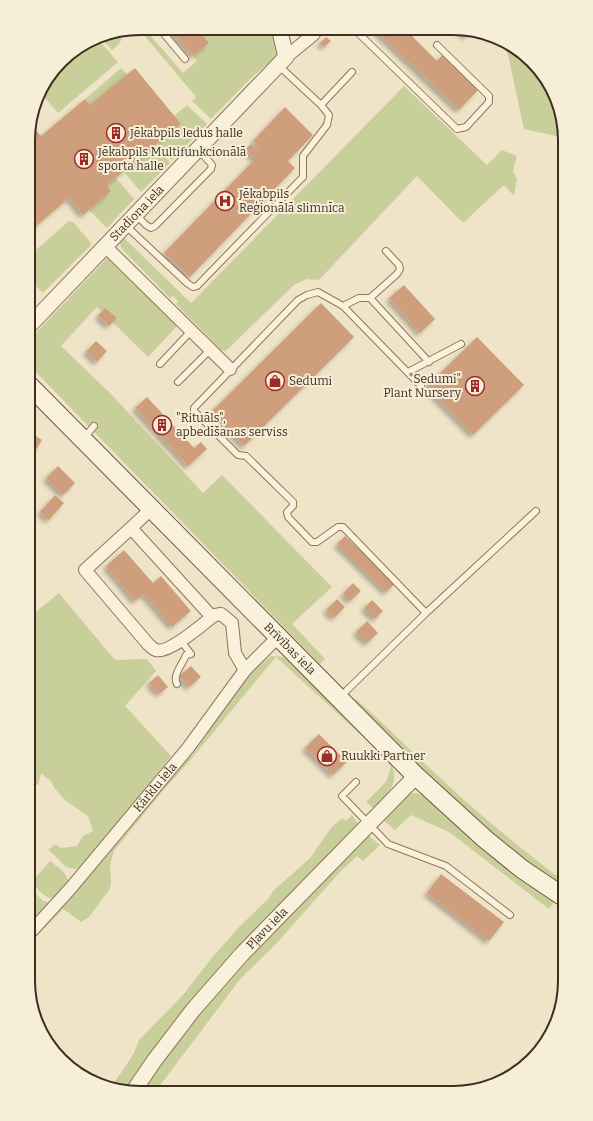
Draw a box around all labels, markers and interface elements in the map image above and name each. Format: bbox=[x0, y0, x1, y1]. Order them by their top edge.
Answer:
building icon: Jēkabpils ledus halle bbox=[105, 122, 127, 144]
place label: Jēkabpils ledus halle bbox=[129, 126, 243, 140]
place label: Jēkabpils Multifunkcionālā sporta halle bbox=[97, 145, 247, 173]
building icon: Jēkabpils Multifunkcionālā sporta halle bbox=[73, 148, 95, 170]
street label: Stadiona iela bbox=[107, 182, 167, 244]
place label: Jēkabpils Reģionālā slimnīca bbox=[238, 187, 345, 215]
hospital icon: Jēkabpils Reģionālā slimnīca bbox=[214, 190, 236, 212]
shop icon: Sedumi bbox=[264, 370, 286, 392]
place label: "Sedumi" Plant Nursery bbox=[384, 372, 462, 400]
place label: Sedumi bbox=[289, 374, 333, 388]
building icon: "Sedumi" Plant Nursery bbox=[464, 375, 486, 397]
place label: "Rituāls", apbedīšanas serviss bbox=[176, 411, 288, 439]
building icon: "Rituāls", apbedīšanas serviss bbox=[151, 414, 173, 436]
street label: Brīvības iela bbox=[261, 620, 319, 678]
shop icon: Ruukki Partner bbox=[316, 745, 338, 767]
place label: Ruukki Partner bbox=[341, 749, 426, 763]
street label: Kārklu iela bbox=[131, 760, 180, 815]
street label: Pļavu iela bbox=[244, 904, 291, 952]

